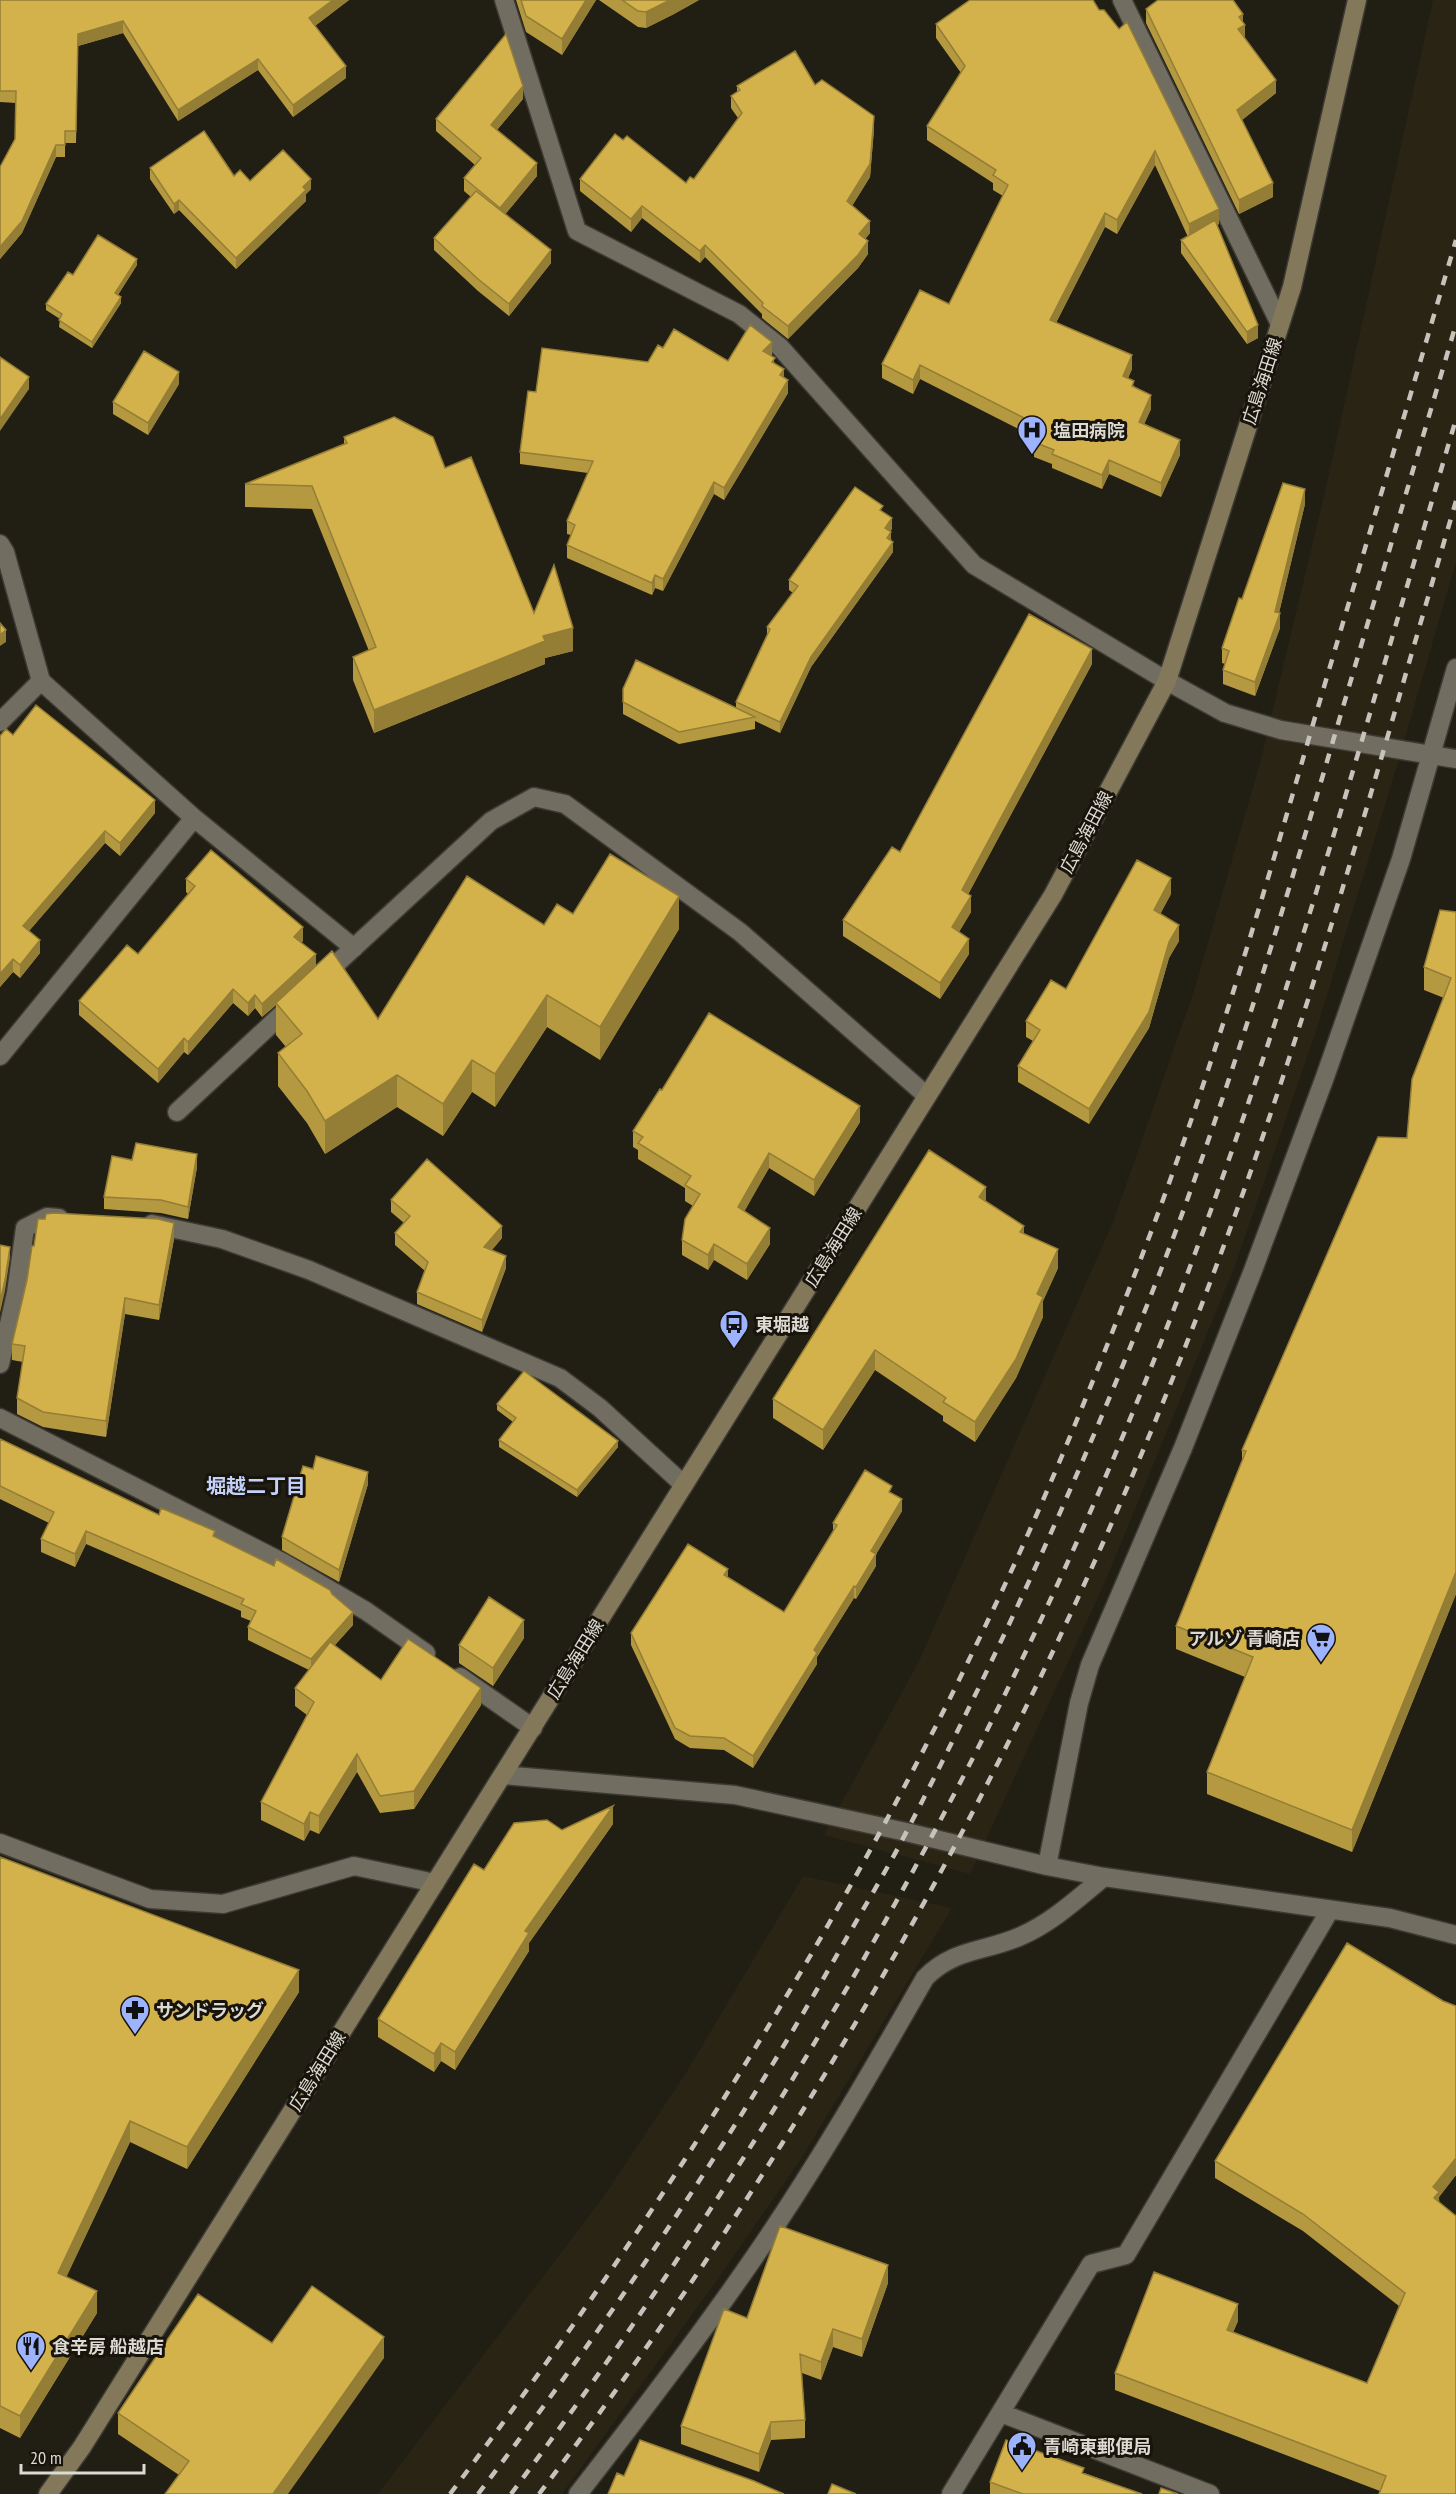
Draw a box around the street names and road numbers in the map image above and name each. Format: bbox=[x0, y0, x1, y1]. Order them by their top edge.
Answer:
street label: 広島海田線 bbox=[1237, 335, 1287, 427]
street label: 広島海田線 bbox=[1055, 787, 1117, 877]
street label: 広島海田線 bbox=[799, 1203, 867, 1291]
street label: 広島海田線 bbox=[541, 1615, 609, 1703]
street label: 広島海田線 bbox=[283, 2027, 351, 2115]

